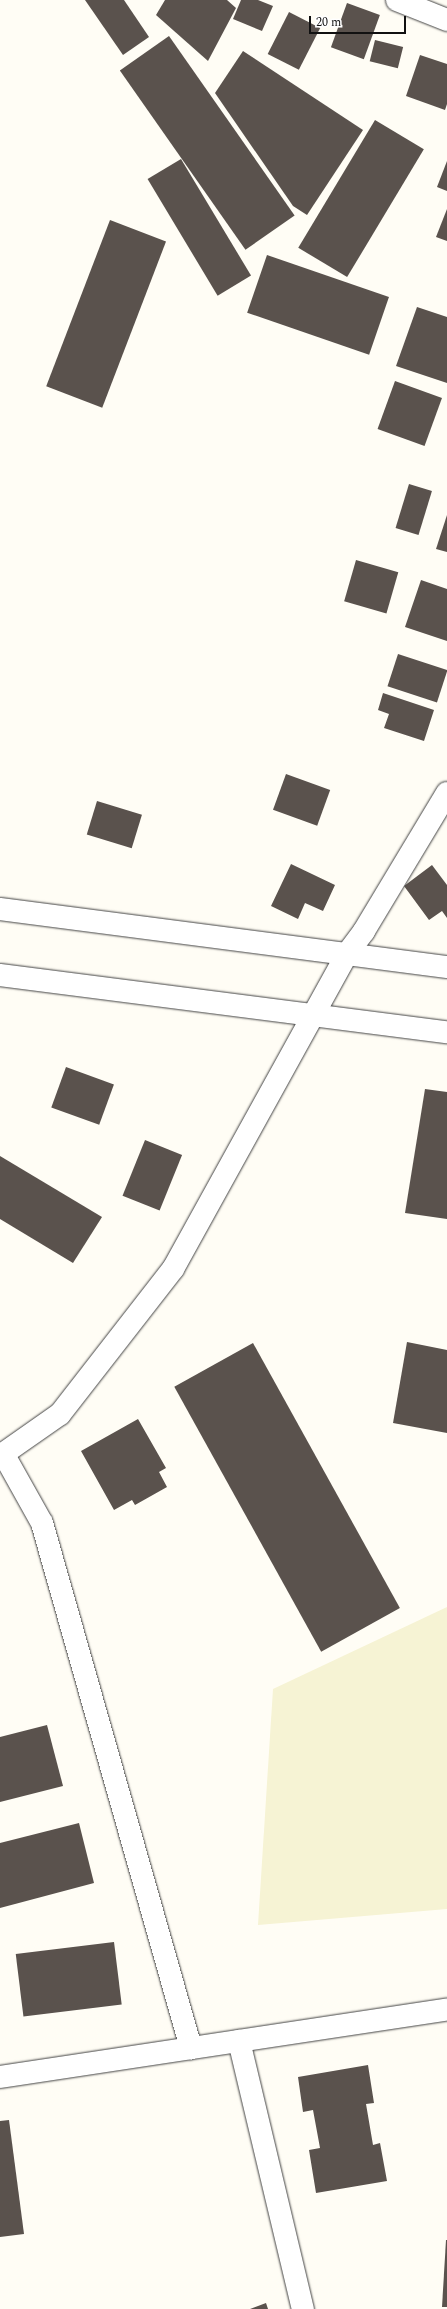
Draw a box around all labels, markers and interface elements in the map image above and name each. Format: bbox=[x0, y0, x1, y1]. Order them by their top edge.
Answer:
scale bar bbox=[311, 8, 408, 34]
text: 20 m bbox=[316, 13, 341, 32]

